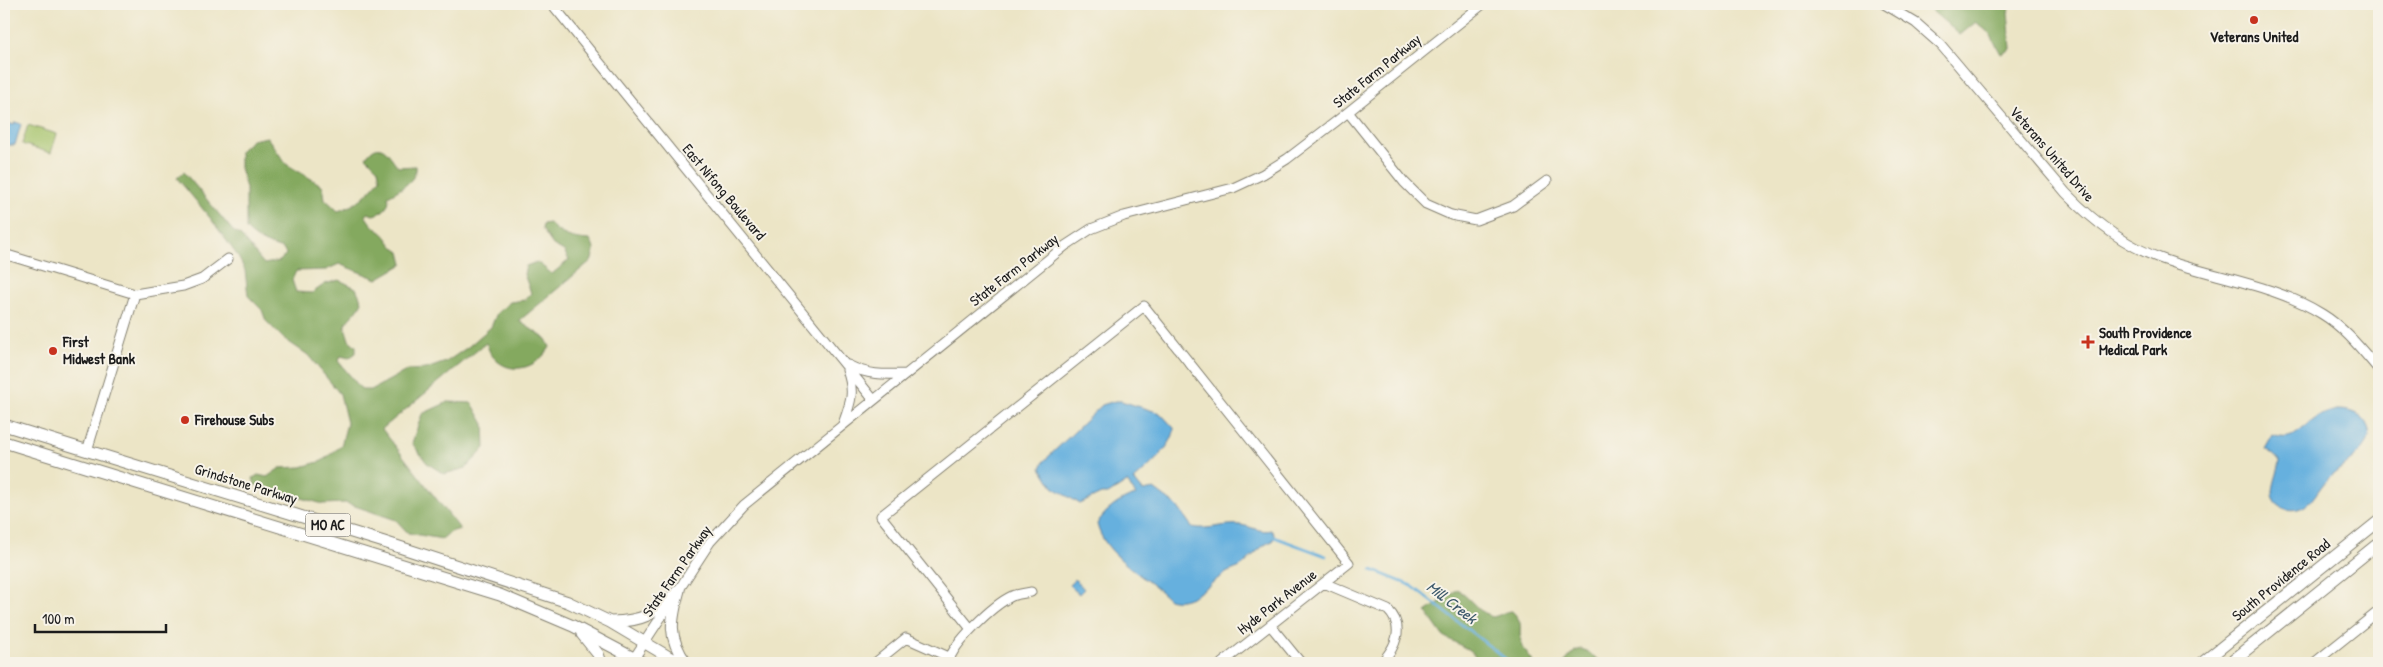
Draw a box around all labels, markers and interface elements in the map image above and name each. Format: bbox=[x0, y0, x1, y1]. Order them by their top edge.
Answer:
marker: Veterans United bbox=[2248, 14, 2260, 26]
place label: Veterans United bbox=[2210, 26, 2298, 47]
street label: State Farm Parkway bbox=[1328, 29, 1425, 113]
street label: Veterans United Drive bbox=[2005, 101, 2100, 206]
street label: East Nifong Boulevard bbox=[678, 139, 771, 244]
street label: State Farm Parkway bbox=[965, 228, 1063, 311]
place label: South Providence Medical Park bbox=[2099, 322, 2192, 360]
place label: First Midwest Bank bbox=[62, 331, 136, 369]
marker: South Providence Medical Park bbox=[2081, 335, 2095, 349]
marker: First Midwest Bank bbox=[47, 345, 59, 357]
place label: Firehouse Subs bbox=[194, 409, 274, 430]
marker: Firehouse Subs bbox=[179, 414, 191, 426]
street label: Grindstone Parkway bbox=[192, 458, 300, 509]
road number: MO AC bbox=[306, 514, 350, 536]
street label: State Farm Parkway bbox=[637, 521, 716, 621]
street label: South Providence Road bbox=[2227, 533, 2334, 626]
street label: Hyde Park Avenue bbox=[1233, 564, 1321, 639]
water label: Mill Creek bbox=[1422, 575, 1483, 629]
scale bar bbox=[35, 602, 166, 634]
text: 100 m bbox=[42, 608, 75, 629]

